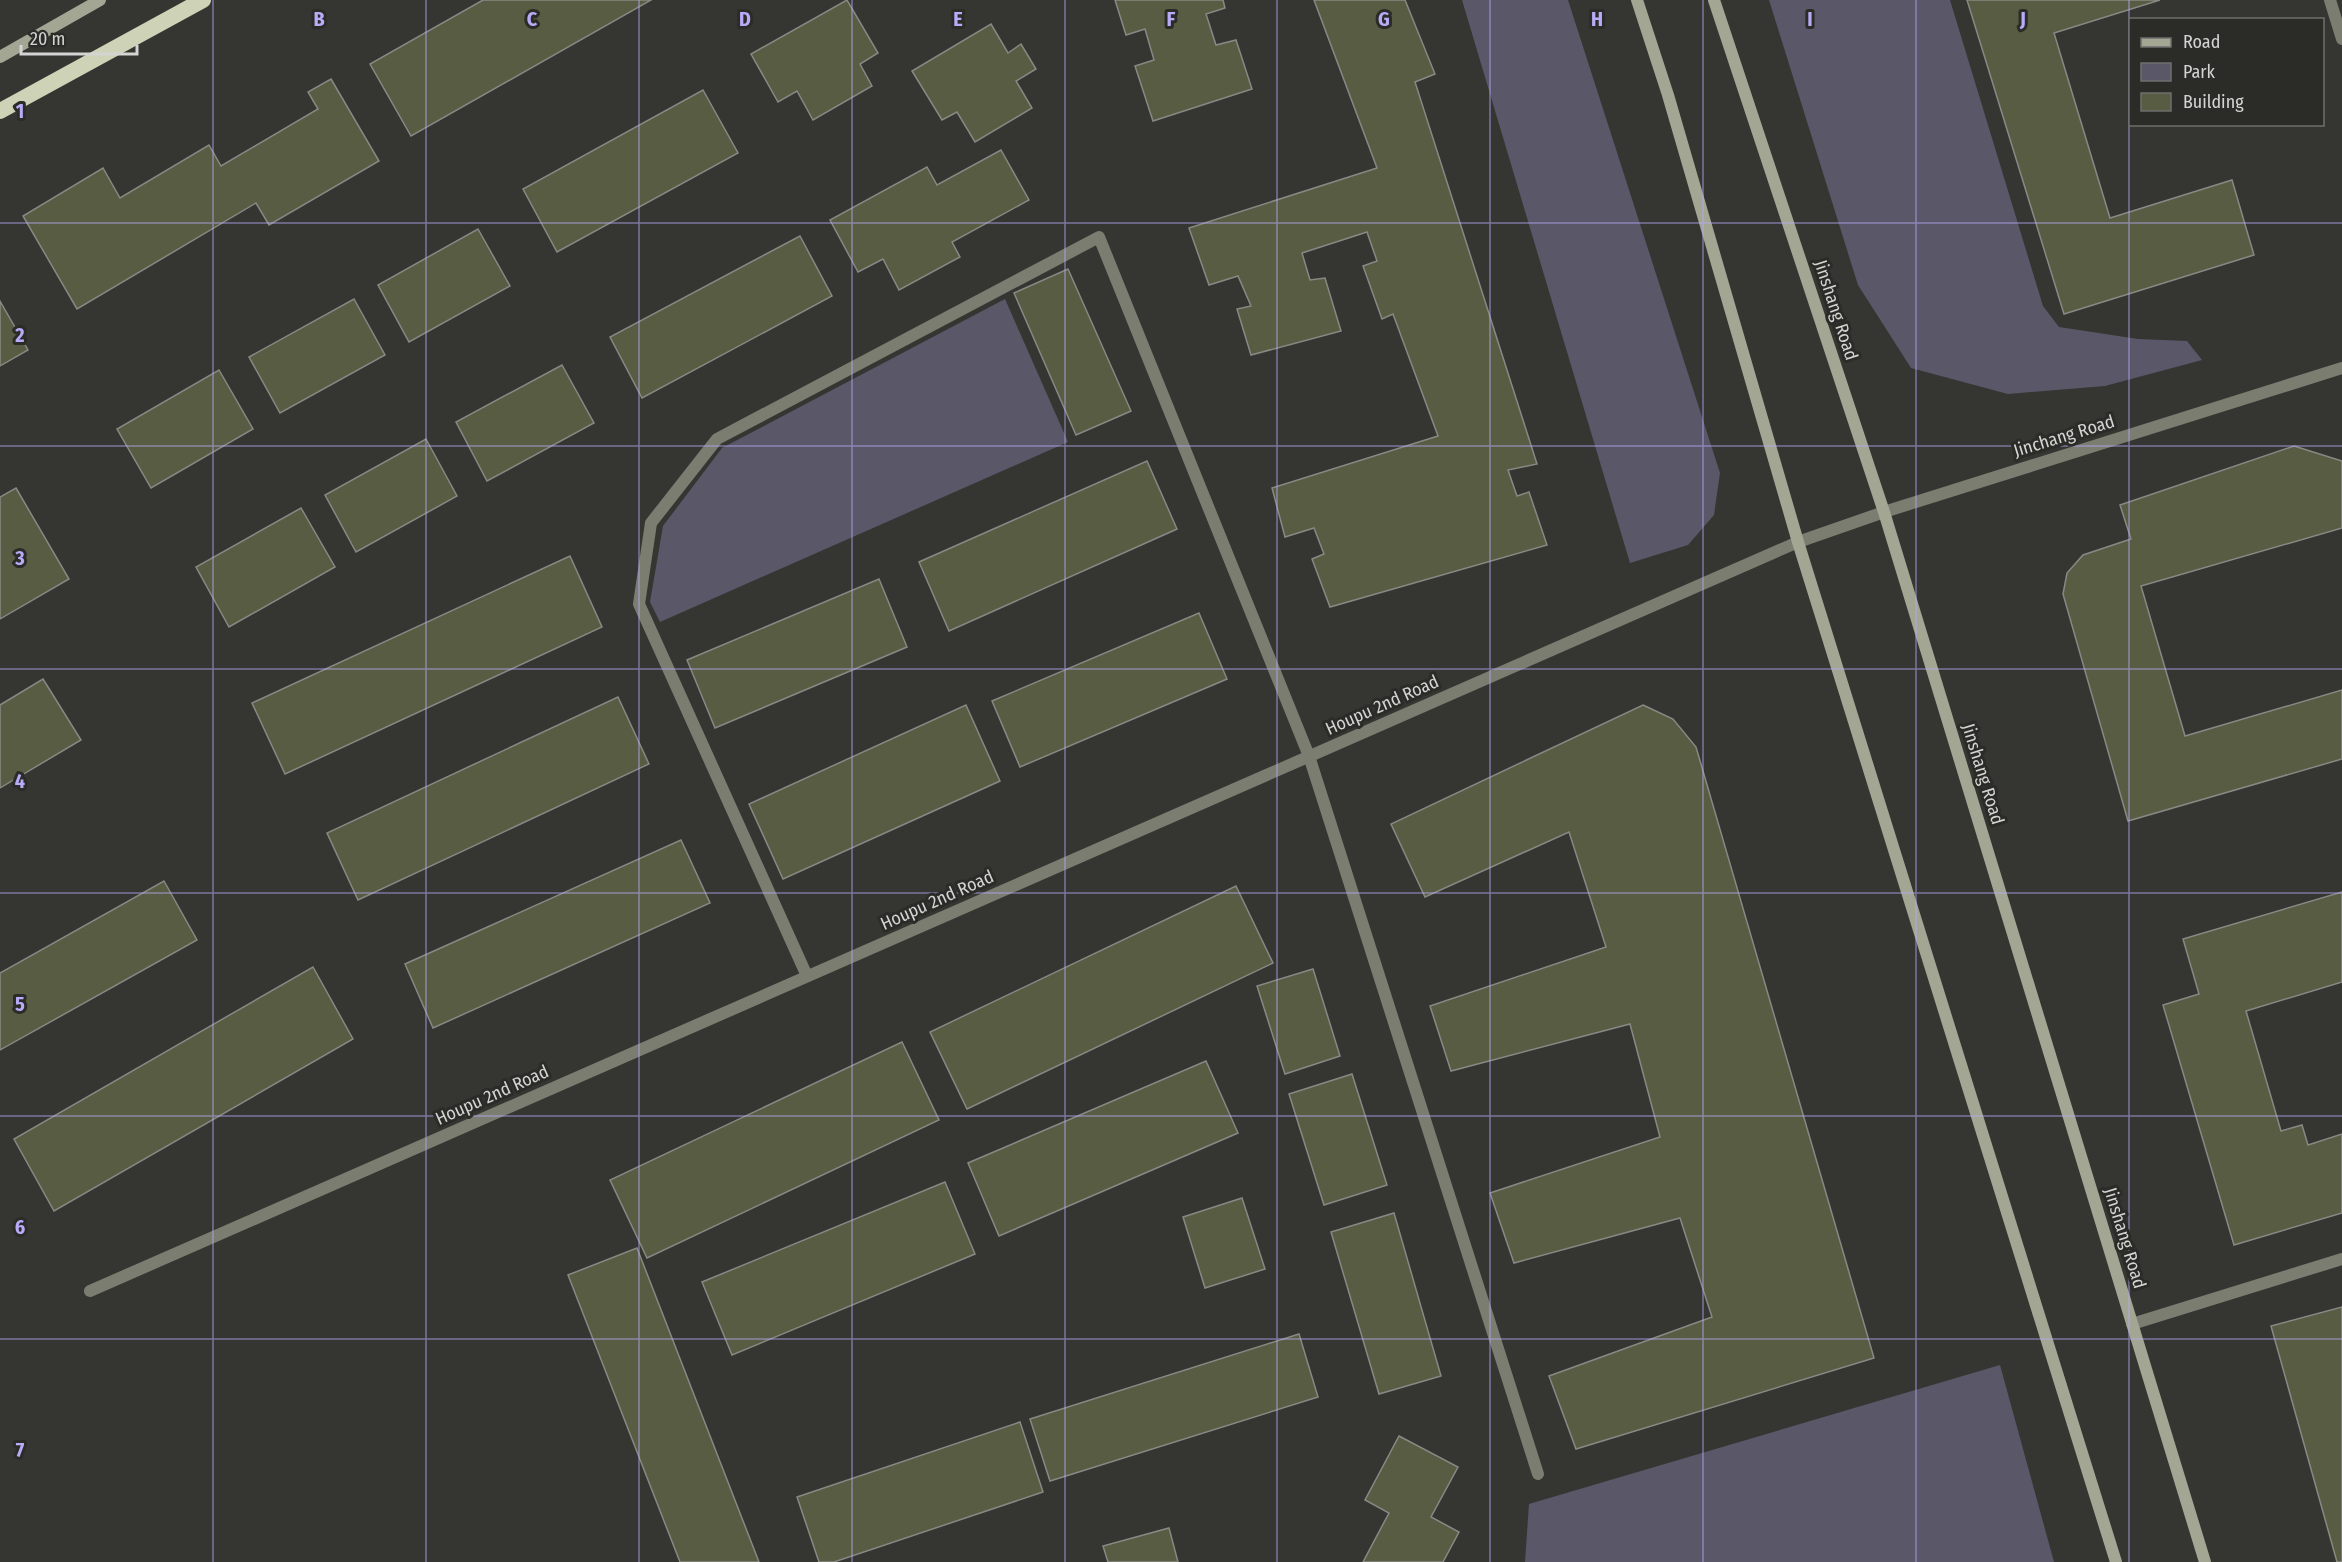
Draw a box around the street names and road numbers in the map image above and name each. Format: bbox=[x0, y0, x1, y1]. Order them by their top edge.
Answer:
street label: Jinshang Road bbox=[1809, 257, 1863, 363]
street label: Jinchang Road bbox=[2011, 410, 2117, 462]
street label: Houpu 2nd Road bbox=[1322, 670, 1442, 740]
street label: Jinshang Road bbox=[1957, 721, 2009, 827]
street label: Houpu 2nd Road bbox=[877, 865, 997, 935]
street label: Houpu 2nd Road bbox=[432, 1060, 552, 1130]
street label: Jinshang Road bbox=[2099, 1185, 2151, 1291]

